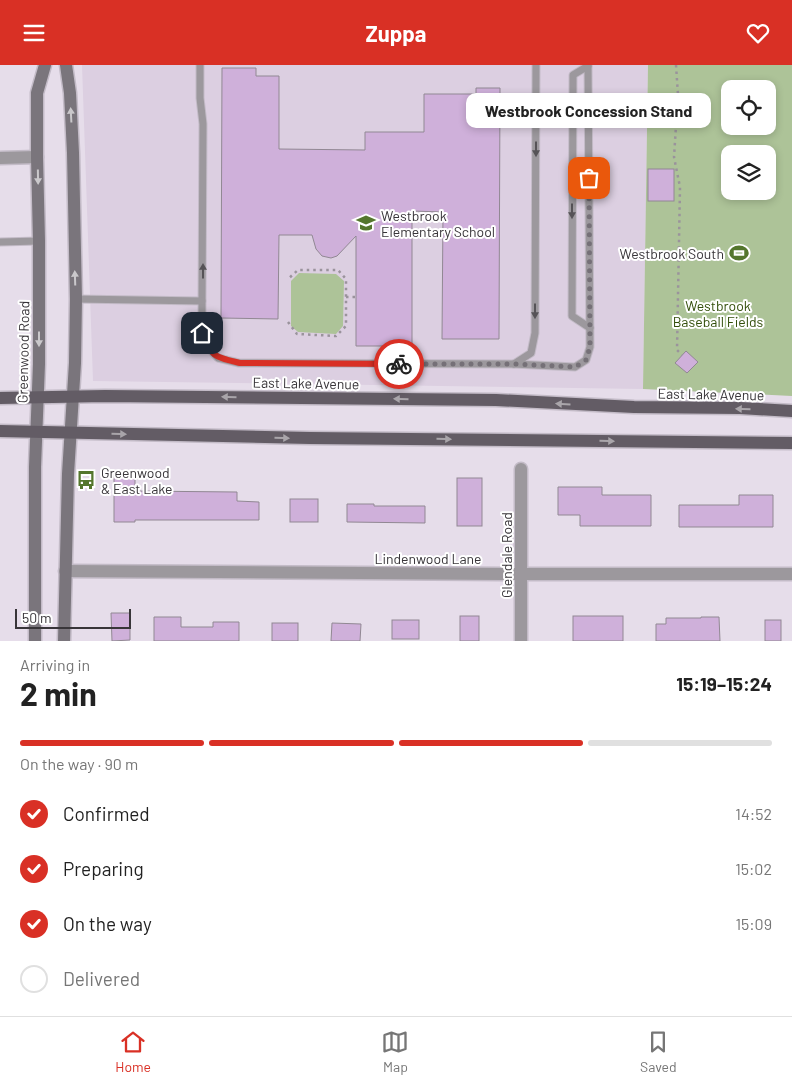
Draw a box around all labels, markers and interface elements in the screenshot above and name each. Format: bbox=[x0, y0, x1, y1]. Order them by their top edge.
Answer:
icon: menu bbox=[20, 19, 48, 47]
icon: heart bbox=[744, 19, 772, 47]
text: Zuppa bbox=[366, 20, 426, 46]
map controls bbox=[721, 80, 776, 200]
button: locate bbox=[721, 80, 776, 135]
callout: Westbrook Concession Stand bbox=[466, 93, 712, 128]
text: Westbrook Concession Stand bbox=[485, 101, 692, 120]
one-way arrow bbox=[67, 107, 75, 123]
one-way arrow bbox=[532, 141, 540, 157]
button: layers bbox=[721, 145, 776, 200]
pin bbox=[568, 157, 610, 199]
icon: bag bbox=[575, 164, 603, 192]
one-way arrow bbox=[34, 169, 42, 185]
one-way arrow bbox=[568, 203, 576, 219]
place label: Westbrook Elementary School bbox=[381, 207, 495, 240]
school or university icon: Westbrook Elementary School bbox=[355, 212, 377, 234]
sports icon: Westbrook South bbox=[728, 242, 750, 264]
place label: Westbrook South bbox=[620, 245, 724, 262]
one-way arrow bbox=[199, 263, 207, 279]
one-way arrow bbox=[71, 269, 79, 285]
park label: Westbrook Baseball Fields bbox=[673, 297, 764, 330]
street label: Greenwood Road bbox=[14, 301, 32, 403]
one-way arrow bbox=[531, 303, 539, 319]
pin bbox=[181, 312, 223, 354]
icon: home bbox=[188, 319, 216, 347]
one-way arrow bbox=[35, 332, 43, 348]
courier bbox=[374, 339, 424, 389]
icon: bike bbox=[385, 350, 413, 378]
street label: East Lake Avenue bbox=[252, 374, 360, 392]
street label: East Lake Avenue bbox=[657, 385, 765, 403]
one-way arrow bbox=[221, 393, 237, 401]
one-way arrow bbox=[393, 395, 409, 403]
one-way arrow bbox=[555, 399, 571, 407]
one-way arrow bbox=[735, 404, 751, 412]
one-way arrow bbox=[111, 431, 127, 439]
one-way arrow bbox=[274, 434, 290, 442]
one-way arrow bbox=[436, 436, 452, 444]
one-way arrow bbox=[599, 437, 615, 445]
place label: Greenwood & East Lake bbox=[101, 464, 173, 497]
bus stop icon: Greenwood & East Lake bbox=[75, 469, 97, 491]
street label: Glendale Road bbox=[498, 512, 515, 598]
street label: Lindenwood Lane bbox=[374, 550, 482, 567]
scale bar bbox=[15, 606, 131, 629]
text: 50 m bbox=[22, 609, 51, 626]
text: Arriving in bbox=[20, 655, 90, 674]
text: 15:19–15:24 bbox=[676, 672, 772, 695]
text: 2 min bbox=[20, 674, 97, 712]
text: On the way · 90 m bbox=[20, 754, 138, 773]
icon: check bbox=[20, 800, 48, 828]
text: Confirmed bbox=[63, 802, 150, 825]
text: 14:52 bbox=[735, 804, 772, 823]
icon: check bbox=[20, 855, 48, 883]
text: Preparing bbox=[63, 857, 144, 880]
text: 15:02 bbox=[735, 859, 772, 878]
icon: check bbox=[20, 910, 48, 938]
text: On the way bbox=[63, 912, 152, 935]
text: 15:09 bbox=[735, 914, 772, 933]
text: Delivered bbox=[63, 967, 140, 990]
tab: Home bbox=[115, 1028, 151, 1075]
tab: Map bbox=[381, 1028, 409, 1075]
tab: Saved bbox=[640, 1028, 677, 1075]

